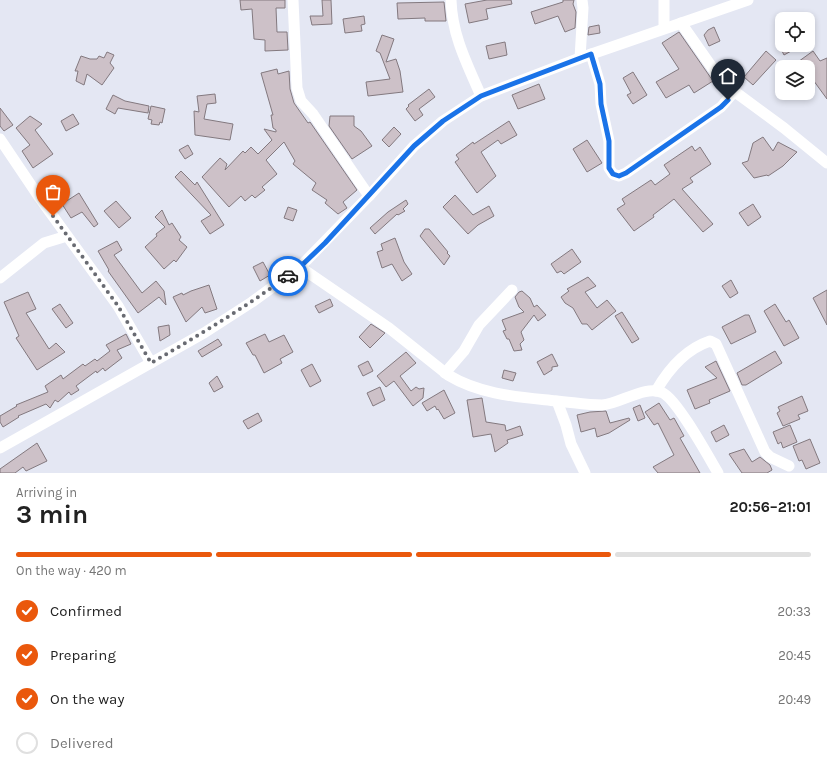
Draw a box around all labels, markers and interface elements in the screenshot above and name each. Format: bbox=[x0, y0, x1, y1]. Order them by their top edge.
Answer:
map controls bbox=[775, 12, 815, 100]
button: locate bbox=[775, 12, 815, 52]
pin bbox=[711, 59, 745, 100]
button: layers bbox=[775, 60, 815, 100]
icon: home bbox=[717, 65, 739, 87]
pin bbox=[36, 175, 70, 216]
icon: bag bbox=[42, 181, 64, 203]
courier bbox=[268, 256, 308, 296]
icon: car bbox=[277, 265, 299, 287]
text: Arriving in bbox=[16, 485, 77, 500]
text: 20:56–21:01 bbox=[729, 498, 811, 516]
text: 3 min bbox=[16, 499, 88, 530]
text: On the way · 420 m bbox=[16, 563, 127, 578]
icon: check bbox=[16, 600, 38, 622]
text: Confirmed bbox=[50, 602, 122, 620]
text: 20:33 bbox=[777, 604, 811, 619]
icon: check bbox=[16, 644, 38, 666]
text: Preparing bbox=[50, 646, 116, 664]
text: 20:45 bbox=[778, 648, 811, 663]
icon: check bbox=[16, 688, 38, 710]
text: On the way bbox=[50, 690, 124, 708]
text: 20:49 bbox=[778, 692, 811, 707]
text: Delivered bbox=[50, 734, 114, 752]

